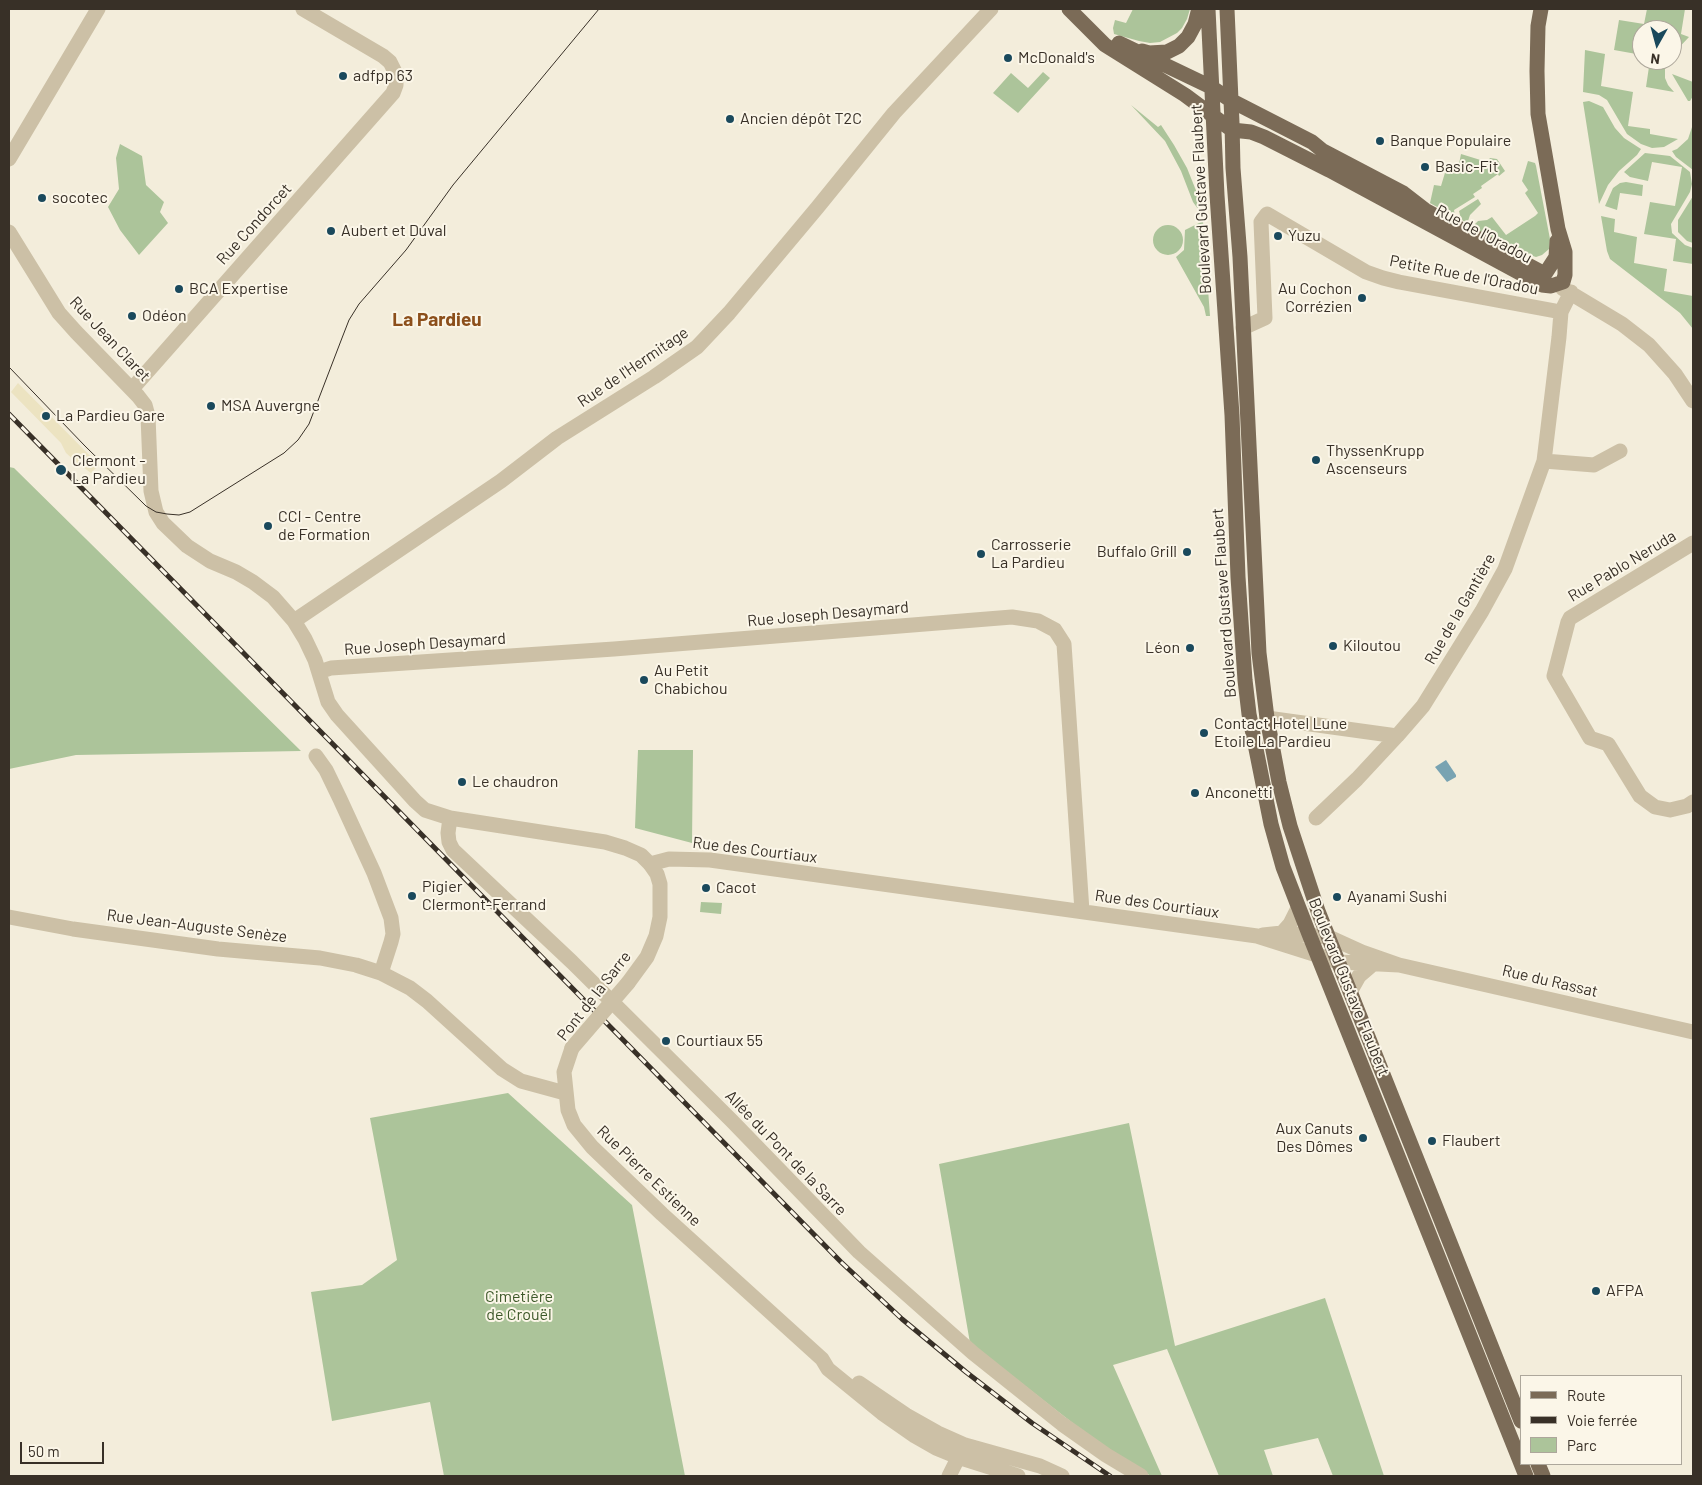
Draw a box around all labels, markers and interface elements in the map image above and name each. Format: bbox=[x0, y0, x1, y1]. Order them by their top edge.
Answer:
north arrow bbox=[1632, 20, 1682, 70]
place label: McDonald's bbox=[1018, 48, 1095, 68]
text: N bbox=[1650, 50, 1661, 68]
marker: McDonald's bbox=[1002, 52, 1014, 64]
place label: adfpp 63 bbox=[353, 66, 413, 86]
marker: adfpp 63 bbox=[337, 70, 349, 82]
street label: Boulevard Gustave Flaubert bbox=[1186, 104, 1216, 294]
place label: Ancien dépôt T2C bbox=[740, 109, 862, 129]
marker: Ancien dépôt T2C bbox=[724, 113, 736, 125]
place label: Banque Populaire bbox=[1390, 131, 1511, 151]
marker: Banque Populaire bbox=[1374, 135, 1386, 147]
place label: Basic-Fit bbox=[1435, 157, 1498, 177]
marker: Basic-Fit bbox=[1419, 161, 1431, 173]
street label: Rue Condorcet bbox=[212, 179, 296, 269]
place label: socotec bbox=[52, 188, 108, 208]
marker: socotec bbox=[36, 192, 48, 204]
street label: Rue de l'Oradou bbox=[1433, 201, 1535, 267]
place label: Aubert et Duval bbox=[341, 221, 446, 241]
marker: Aubert et Duval bbox=[325, 225, 337, 237]
place label: Yuzu bbox=[1288, 226, 1321, 246]
marker: Yuzu bbox=[1272, 230, 1284, 242]
street label: Petite Rue de l'Oradou bbox=[1388, 251, 1540, 299]
place label: BCA Expertise bbox=[189, 279, 288, 299]
place label: Au Cochon Corrézien bbox=[1278, 279, 1352, 317]
marker: BCA Expertise bbox=[173, 283, 185, 295]
street label: Rue Jean Claret bbox=[66, 292, 154, 386]
marker: Au Cochon Corrézien bbox=[1356, 292, 1368, 304]
place label: Odéon bbox=[142, 306, 187, 326]
district label: La Pardieu bbox=[392, 309, 482, 331]
marker: Odéon bbox=[126, 310, 138, 322]
street label: Rue de l'Hermitage bbox=[574, 323, 692, 411]
place label: MSA Auvergne bbox=[221, 396, 320, 416]
marker: MSA Auvergne bbox=[205, 400, 217, 412]
place label: La Pardieu Gare bbox=[56, 406, 165, 426]
marker: La Pardieu Gare bbox=[40, 410, 52, 422]
place label: ThyssenKrupp Ascenseurs bbox=[1326, 441, 1425, 479]
place label: Clermont - La Pardieu bbox=[72, 451, 146, 489]
marker: ThyssenKrupp Ascenseurs bbox=[1310, 454, 1322, 466]
marker: Clermont - La Pardieu bbox=[54, 463, 68, 477]
place label: CCI - Centre de Formation bbox=[278, 507, 370, 545]
street label: Boulevard Gustave Flaubert bbox=[1208, 507, 1240, 699]
marker: CCI - Centre de Formation bbox=[262, 520, 274, 532]
street label: Rue Pablo Neruda bbox=[1564, 526, 1680, 606]
place label: Carrosserie La Pardieu bbox=[991, 535, 1071, 573]
place label: Buffalo Grill bbox=[1097, 542, 1177, 562]
marker: Buffalo Grill bbox=[1181, 546, 1193, 558]
marker: Carrosserie La Pardieu bbox=[975, 548, 987, 560]
street label: Rue de la Gantière bbox=[1420, 550, 1500, 668]
street label: Rue Joseph Desaymard bbox=[746, 597, 910, 631]
street label: Rue Joseph Desaymard bbox=[343, 629, 507, 659]
place label: Kiloutou bbox=[1343, 636, 1401, 656]
place label: Léon bbox=[1145, 638, 1180, 658]
marker: Kiloutou bbox=[1327, 640, 1339, 652]
marker: Léon bbox=[1184, 642, 1196, 654]
place label: Au Petit Chabichou bbox=[654, 661, 727, 699]
marker: Au Petit Chabichou bbox=[638, 674, 650, 686]
place label: Contact Hotel Lune Etoile La Pardieu bbox=[1214, 714, 1347, 752]
marker: Contact Hotel Lune Etoile La Pardieu bbox=[1198, 727, 1210, 739]
place label: Le chaudron bbox=[472, 772, 558, 792]
marker: Le chaudron bbox=[456, 776, 468, 788]
place label: Anconetti bbox=[1205, 783, 1273, 803]
marker: Anconetti bbox=[1189, 787, 1201, 799]
street label: Rue des Courtiaux bbox=[692, 833, 818, 867]
place label: Pigier Clermont-Ferrand bbox=[422, 877, 546, 915]
place label: Cacot bbox=[716, 878, 756, 898]
marker: Cacot bbox=[700, 882, 712, 894]
street label: Rue des Courtiaux bbox=[1094, 886, 1220, 922]
place label: Ayanami Sushi bbox=[1347, 887, 1447, 907]
marker: Pigier Clermont-Ferrand bbox=[406, 890, 418, 902]
marker: Ayanami Sushi bbox=[1331, 891, 1343, 903]
street label: Boulevard Gustave Flaubert bbox=[1304, 895, 1394, 1079]
street label: Rue Jean-Auguste Senèze bbox=[106, 905, 288, 947]
street label: Pont de la Sarre bbox=[553, 947, 635, 1045]
street label: Rue du Rassat bbox=[1500, 961, 1600, 1001]
place label: Courtiaux 55 bbox=[676, 1031, 763, 1051]
marker: Courtiaux 55 bbox=[660, 1035, 672, 1047]
street label: Allée du Pont de la Sarre bbox=[721, 1086, 851, 1220]
place label: Aux Canuts Des Dômes bbox=[1275, 1119, 1353, 1157]
street label: Rue Pierre Estienne bbox=[593, 1122, 705, 1230]
place label: Flaubert bbox=[1442, 1131, 1501, 1151]
marker: Aux Canuts Des Dômes bbox=[1357, 1132, 1369, 1144]
marker: Flaubert bbox=[1426, 1135, 1438, 1147]
place label: AFPA bbox=[1606, 1281, 1644, 1301]
marker: AFPA bbox=[1590, 1285, 1602, 1297]
park label: Cimetière de Crouël bbox=[485, 1287, 553, 1325]
legend bbox=[1520, 1375, 1682, 1465]
text: Route bbox=[1567, 1386, 1606, 1404]
text: Voie ferrée bbox=[1567, 1411, 1638, 1429]
scale bar bbox=[22, 1432, 106, 1464]
text: Parc bbox=[1567, 1436, 1597, 1454]
text: 50 m bbox=[28, 1442, 60, 1460]

